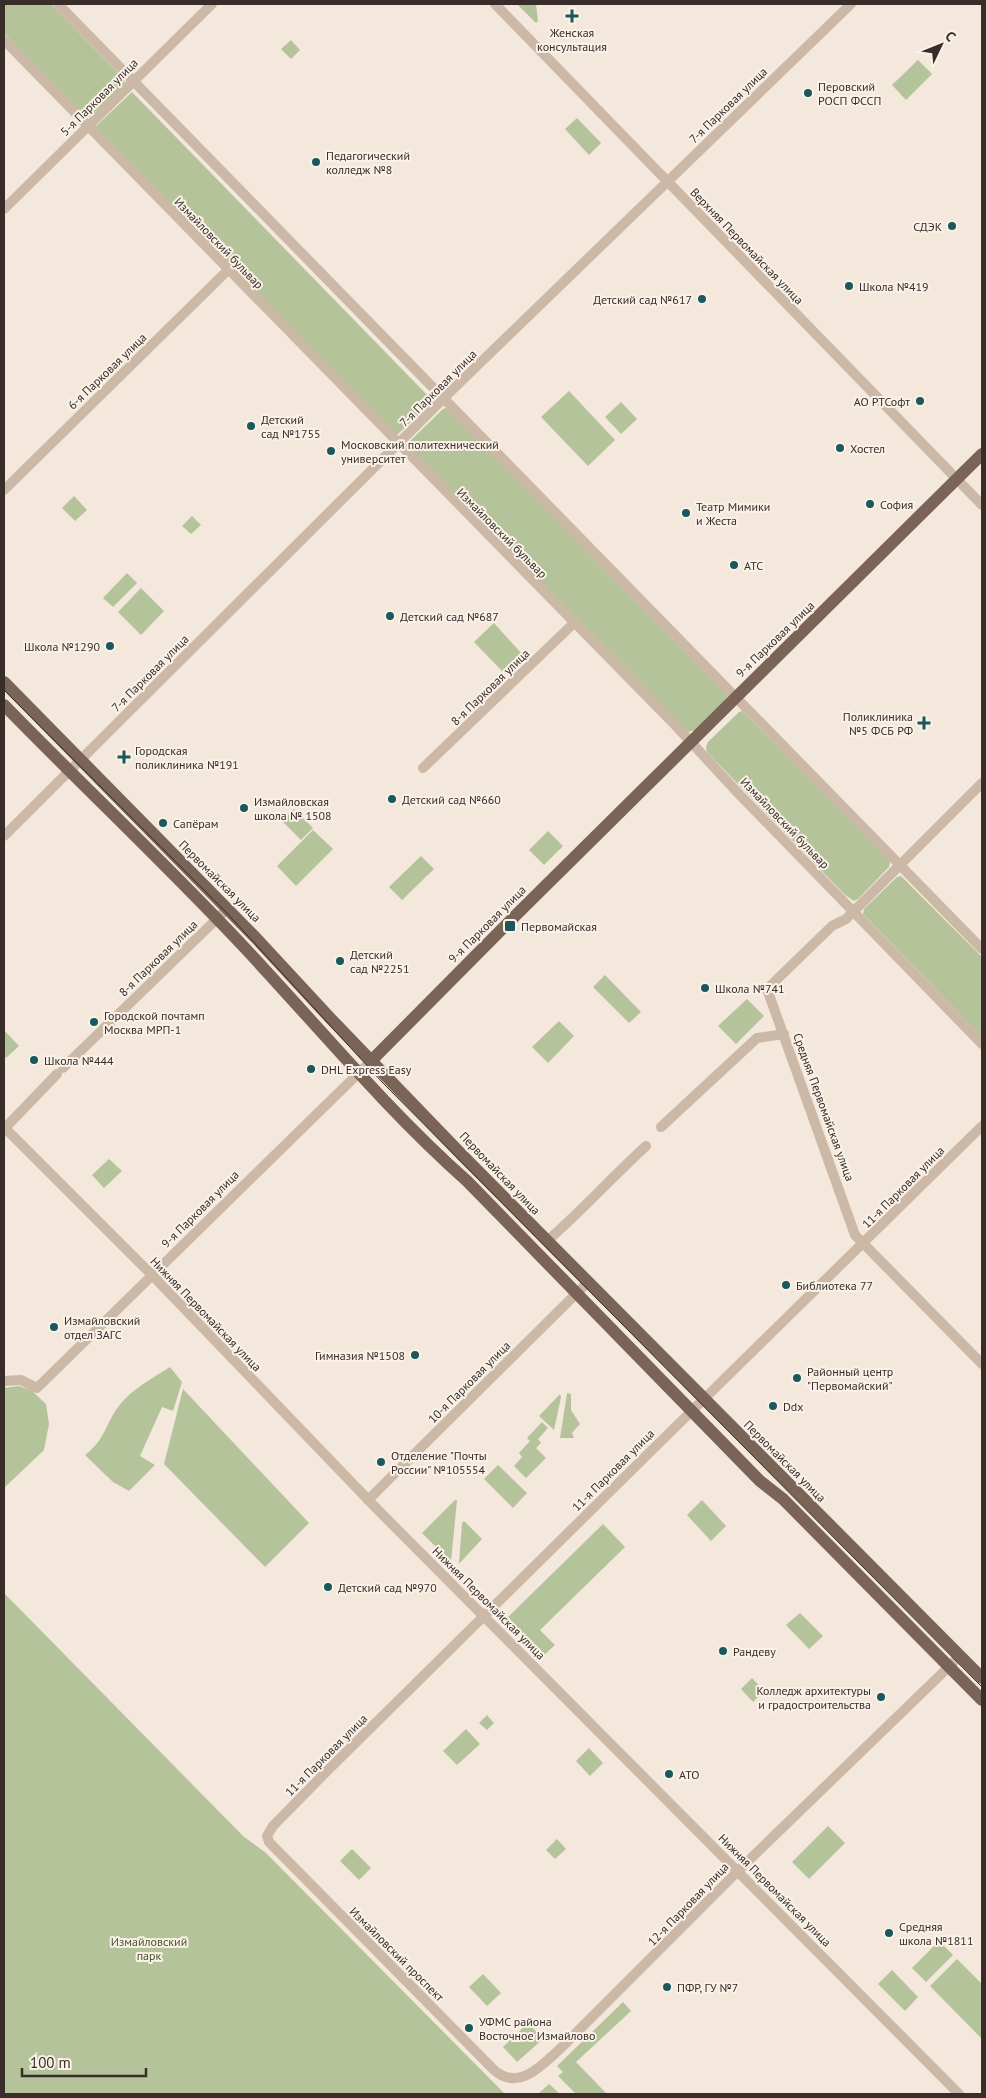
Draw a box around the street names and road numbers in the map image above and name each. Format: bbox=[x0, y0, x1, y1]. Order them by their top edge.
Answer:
street label: 5-я Парковая улица bbox=[57, 55, 141, 139]
street label: 7-я Парковая улица bbox=[686, 64, 770, 146]
street label: Верхняя Первомайская улица bbox=[687, 185, 807, 307]
street label: Измайловский бульвар bbox=[171, 194, 267, 292]
street label: 6-я Парковая улица bbox=[65, 330, 149, 412]
street label: 7-я Парковая улица bbox=[396, 346, 480, 430]
street label: Измайловский бульвар bbox=[454, 485, 550, 581]
street label: 9-я Парковая улица bbox=[733, 598, 817, 680]
street label: 7-я Парковая улица bbox=[108, 631, 192, 715]
street label: 8-я Парковая улица bbox=[448, 646, 532, 728]
street label: Измайловский бульвар bbox=[737, 774, 833, 872]
street label: Первомайская улица bbox=[176, 837, 264, 925]
street label: 9-я Парковая улица bbox=[445, 882, 529, 966]
street label: 8-я Парковая улица bbox=[116, 917, 200, 999]
street label: Средняя Первомайская улица bbox=[790, 1031, 858, 1183]
street label: Первомайская улица bbox=[456, 1128, 544, 1218]
street label: 11-я Парковая улица bbox=[859, 1143, 947, 1231]
street label: 9-я Парковая улица bbox=[158, 1167, 242, 1251]
street label: Нижняя Первомайская улица bbox=[147, 1254, 265, 1374]
street label: 10-я Парковая улица bbox=[425, 1338, 513, 1426]
street label: Первомайская улица bbox=[741, 1417, 829, 1505]
street label: 11-я Парковая улица bbox=[569, 1426, 657, 1514]
street label: Нижняя Первомайская улица bbox=[429, 1543, 549, 1663]
street label: 11-я Парковая улица bbox=[282, 1711, 370, 1799]
street label: Нижняя Первомайская улица bbox=[715, 1830, 835, 1950]
street label: 12-я Парковая улица bbox=[644, 1859, 732, 1949]
street label: Измайловский проспект bbox=[347, 1904, 448, 2005]

